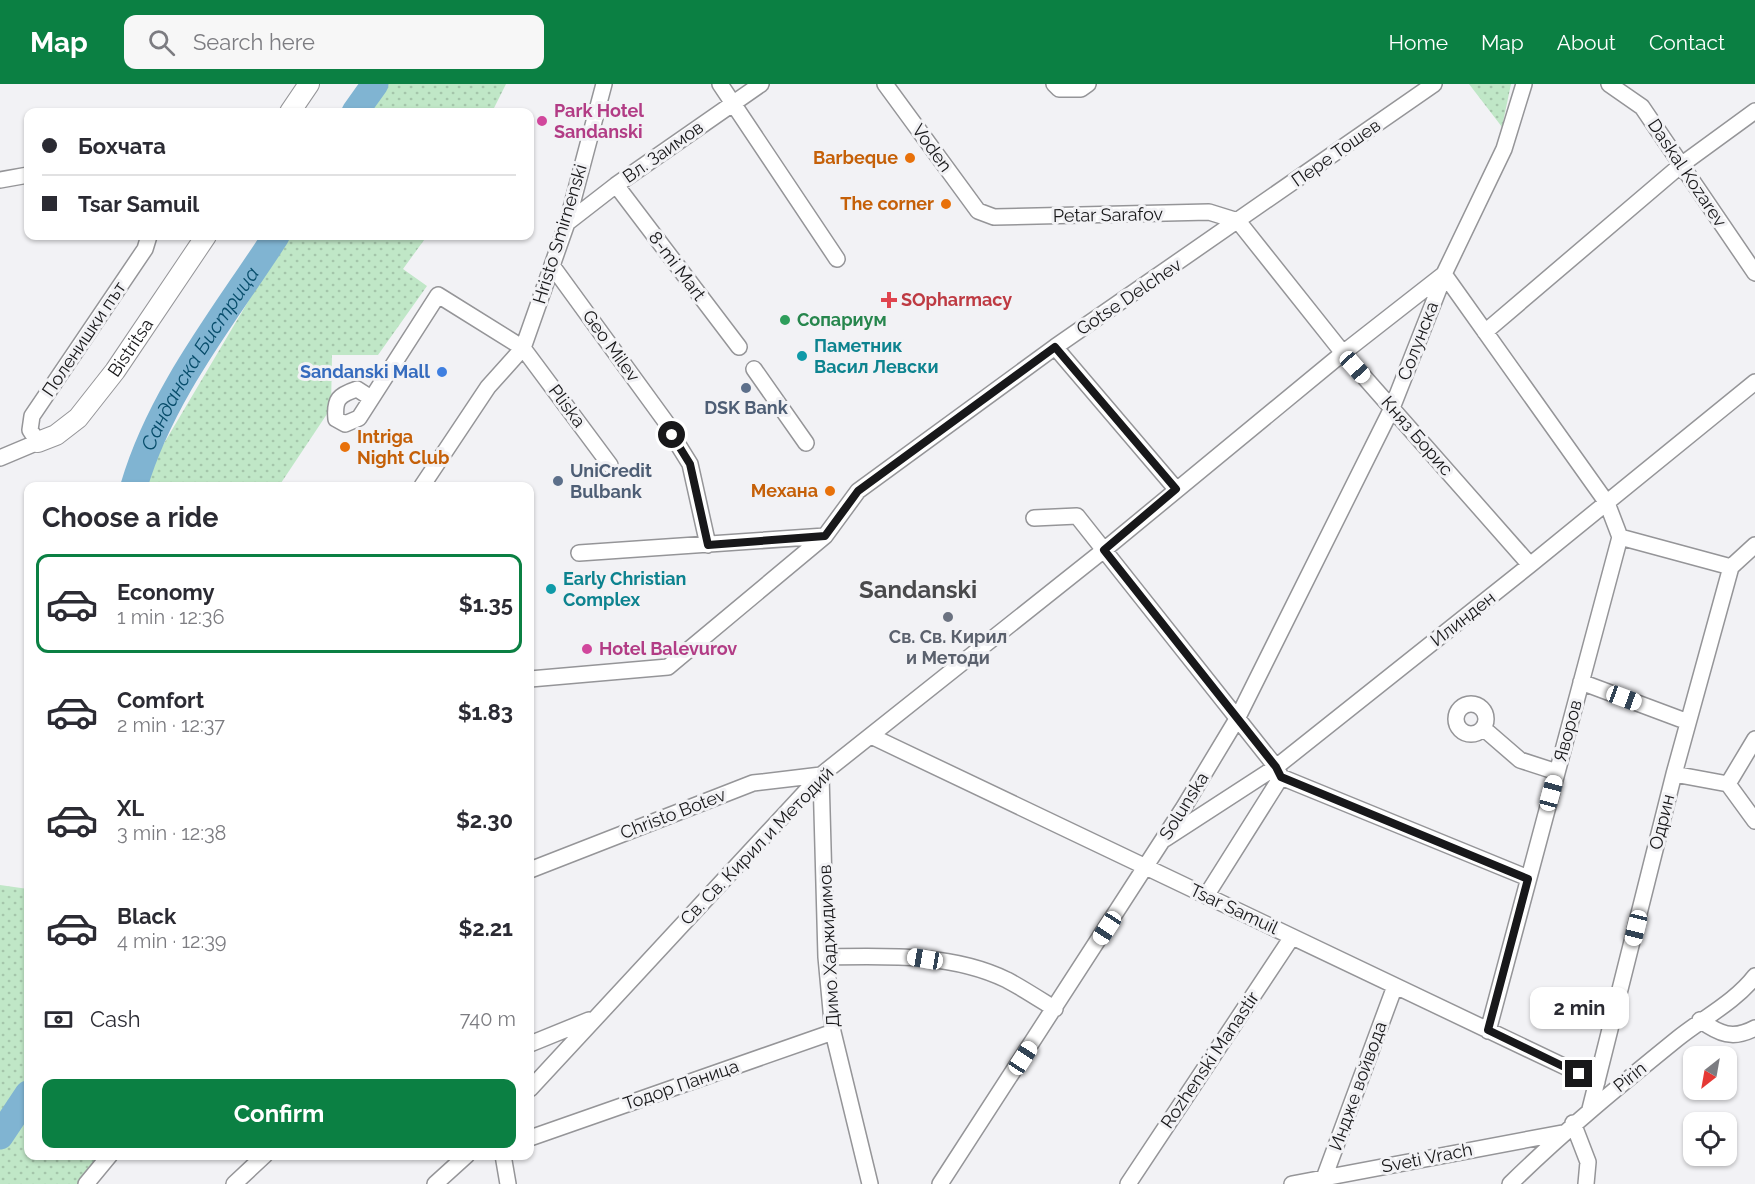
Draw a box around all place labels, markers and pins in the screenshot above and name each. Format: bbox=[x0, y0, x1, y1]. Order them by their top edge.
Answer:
place label: Park Hotel Sandanski bbox=[554, 100, 644, 142]
marker: Park Hotel Sandanski bbox=[535, 114, 549, 128]
place label: Barbeque bbox=[813, 147, 898, 168]
marker: Barbeque bbox=[903, 151, 917, 165]
place label: The corner bbox=[840, 193, 934, 214]
marker: The corner bbox=[939, 197, 953, 211]
place label: SOpharmacy bbox=[901, 289, 1012, 310]
marker: SOpharmacy bbox=[882, 293, 896, 307]
place label: Сопариум bbox=[797, 309, 887, 330]
marker: Сопариум bbox=[778, 313, 792, 327]
place label: Паметник Васил Левски bbox=[814, 335, 939, 377]
marker: Паметник Васил Левски bbox=[795, 349, 809, 363]
place label: Sandanski Mall bbox=[300, 361, 430, 382]
marker: Sandanski Mall bbox=[435, 365, 449, 379]
marker: DSK Bank bbox=[739, 381, 753, 395]
place label: DSK Bank bbox=[704, 397, 789, 418]
place label: Intriga Night Club bbox=[357, 426, 449, 468]
marker: Intriga Night Club bbox=[338, 440, 352, 454]
place label: UniCredit Bulbank bbox=[570, 460, 652, 502]
marker: UniCredit Bulbank bbox=[551, 474, 565, 488]
place label: Механа bbox=[751, 480, 818, 501]
marker: Механа bbox=[823, 484, 837, 498]
place label: Early Christian Complex bbox=[563, 568, 686, 610]
marker: Early Christian Complex bbox=[544, 582, 558, 596]
marker: Св. Св. Кирил и Методи bbox=[941, 610, 955, 624]
place label: Св. Св. Кирил и Методи bbox=[889, 626, 1007, 668]
place label: Hotel Balevurov bbox=[599, 638, 737, 659]
marker: Hotel Balevurov bbox=[580, 642, 594, 656]

